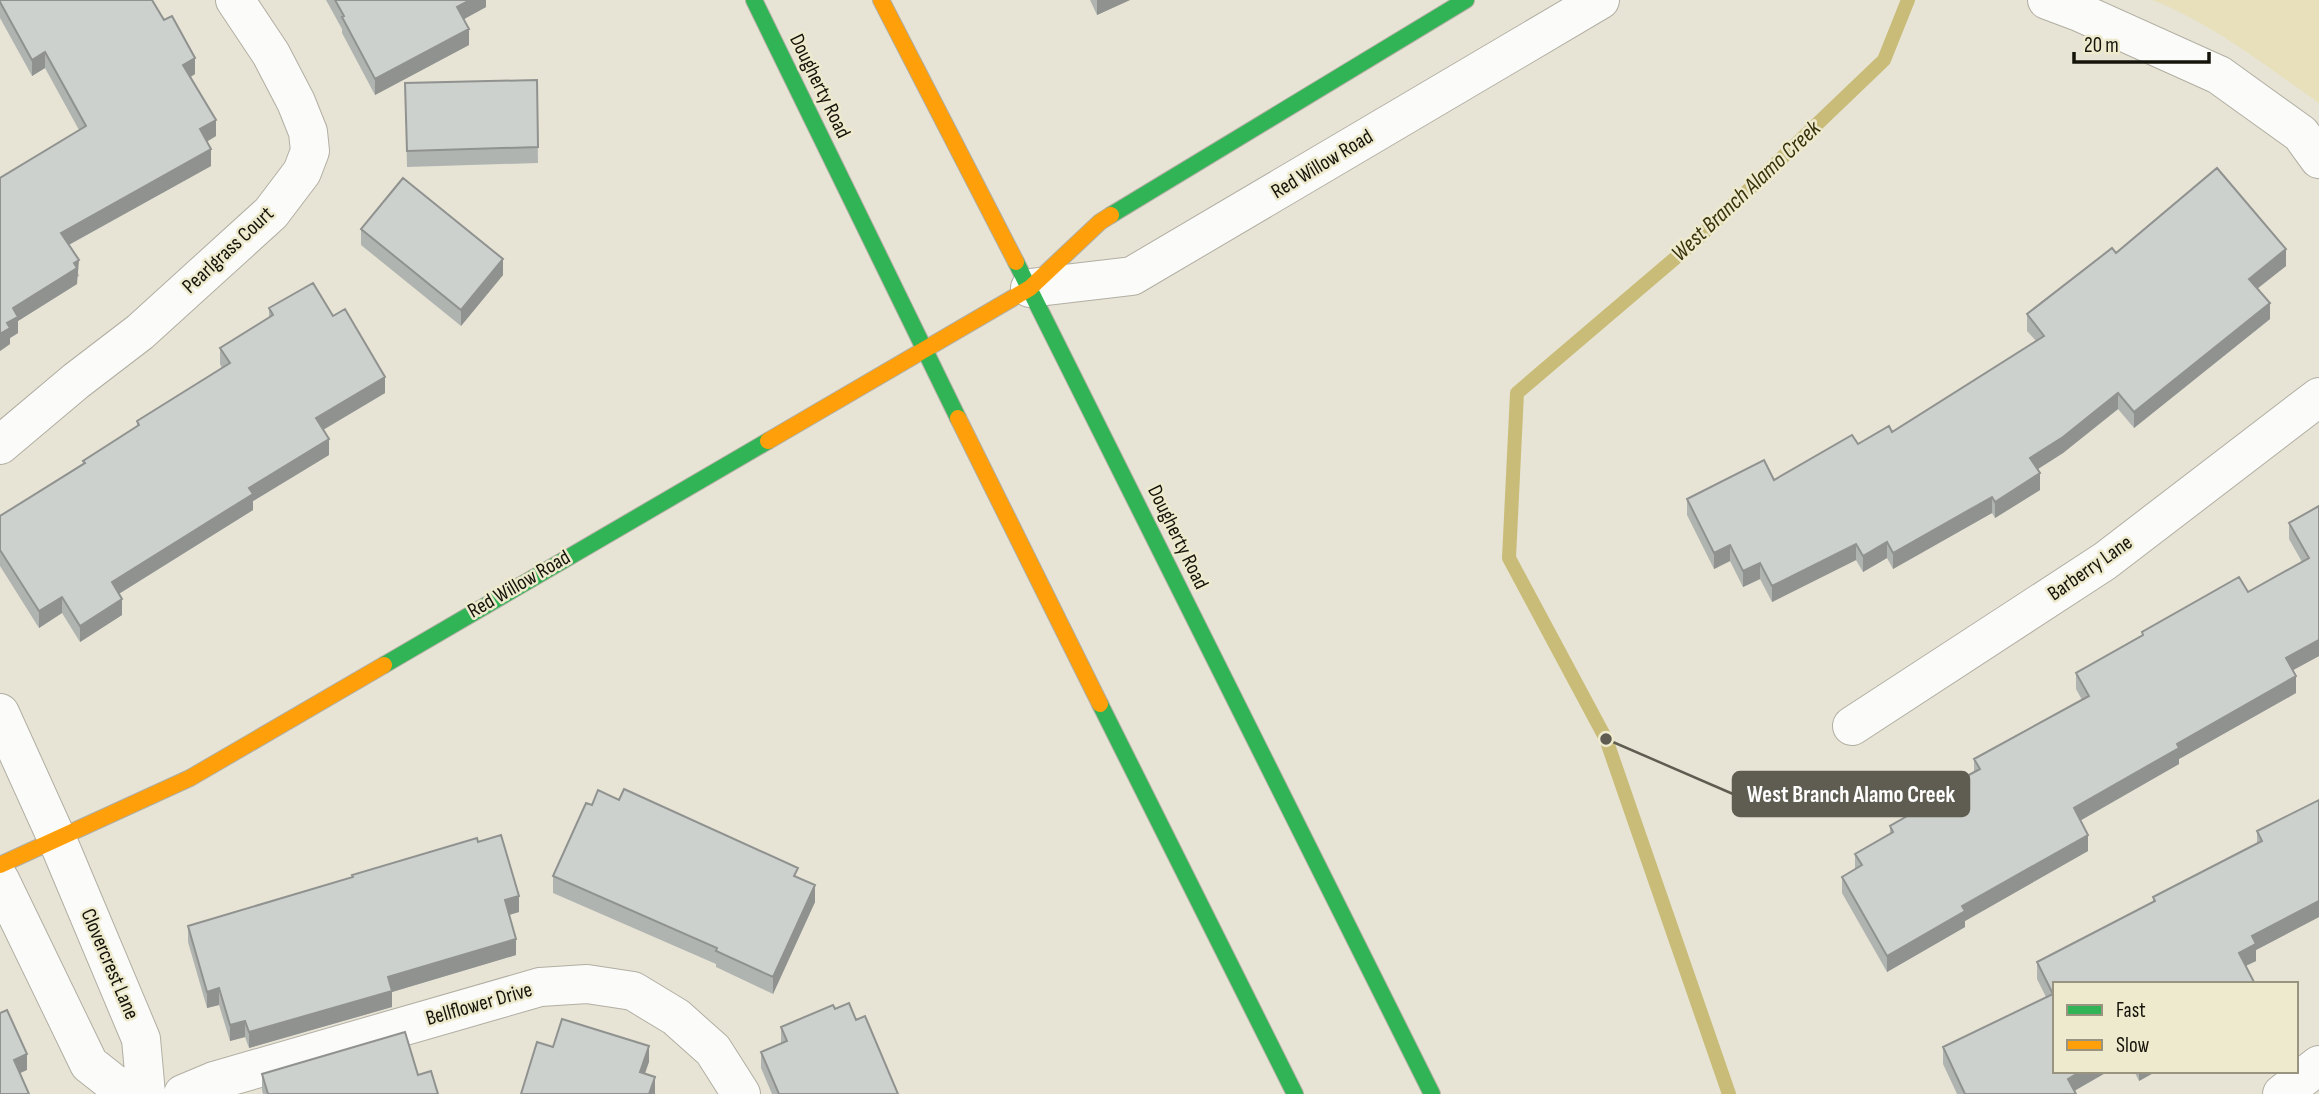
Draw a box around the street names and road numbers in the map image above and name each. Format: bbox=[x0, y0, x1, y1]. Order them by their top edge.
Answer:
street label: Dougherty Road bbox=[784, 30, 856, 142]
street label: Red Willow Road bbox=[1267, 124, 1377, 204]
street label: Pearlgrass Court bbox=[177, 201, 279, 299]
street label: Dougherty Road bbox=[1142, 481, 1214, 593]
street label: Barberry Lane bbox=[2043, 530, 2137, 606]
street label: Red Willow Road bbox=[463, 545, 575, 623]
street label: Clovercrest Lane bbox=[76, 905, 144, 1023]
street label: Bellflower Drive bbox=[423, 977, 535, 1031]

